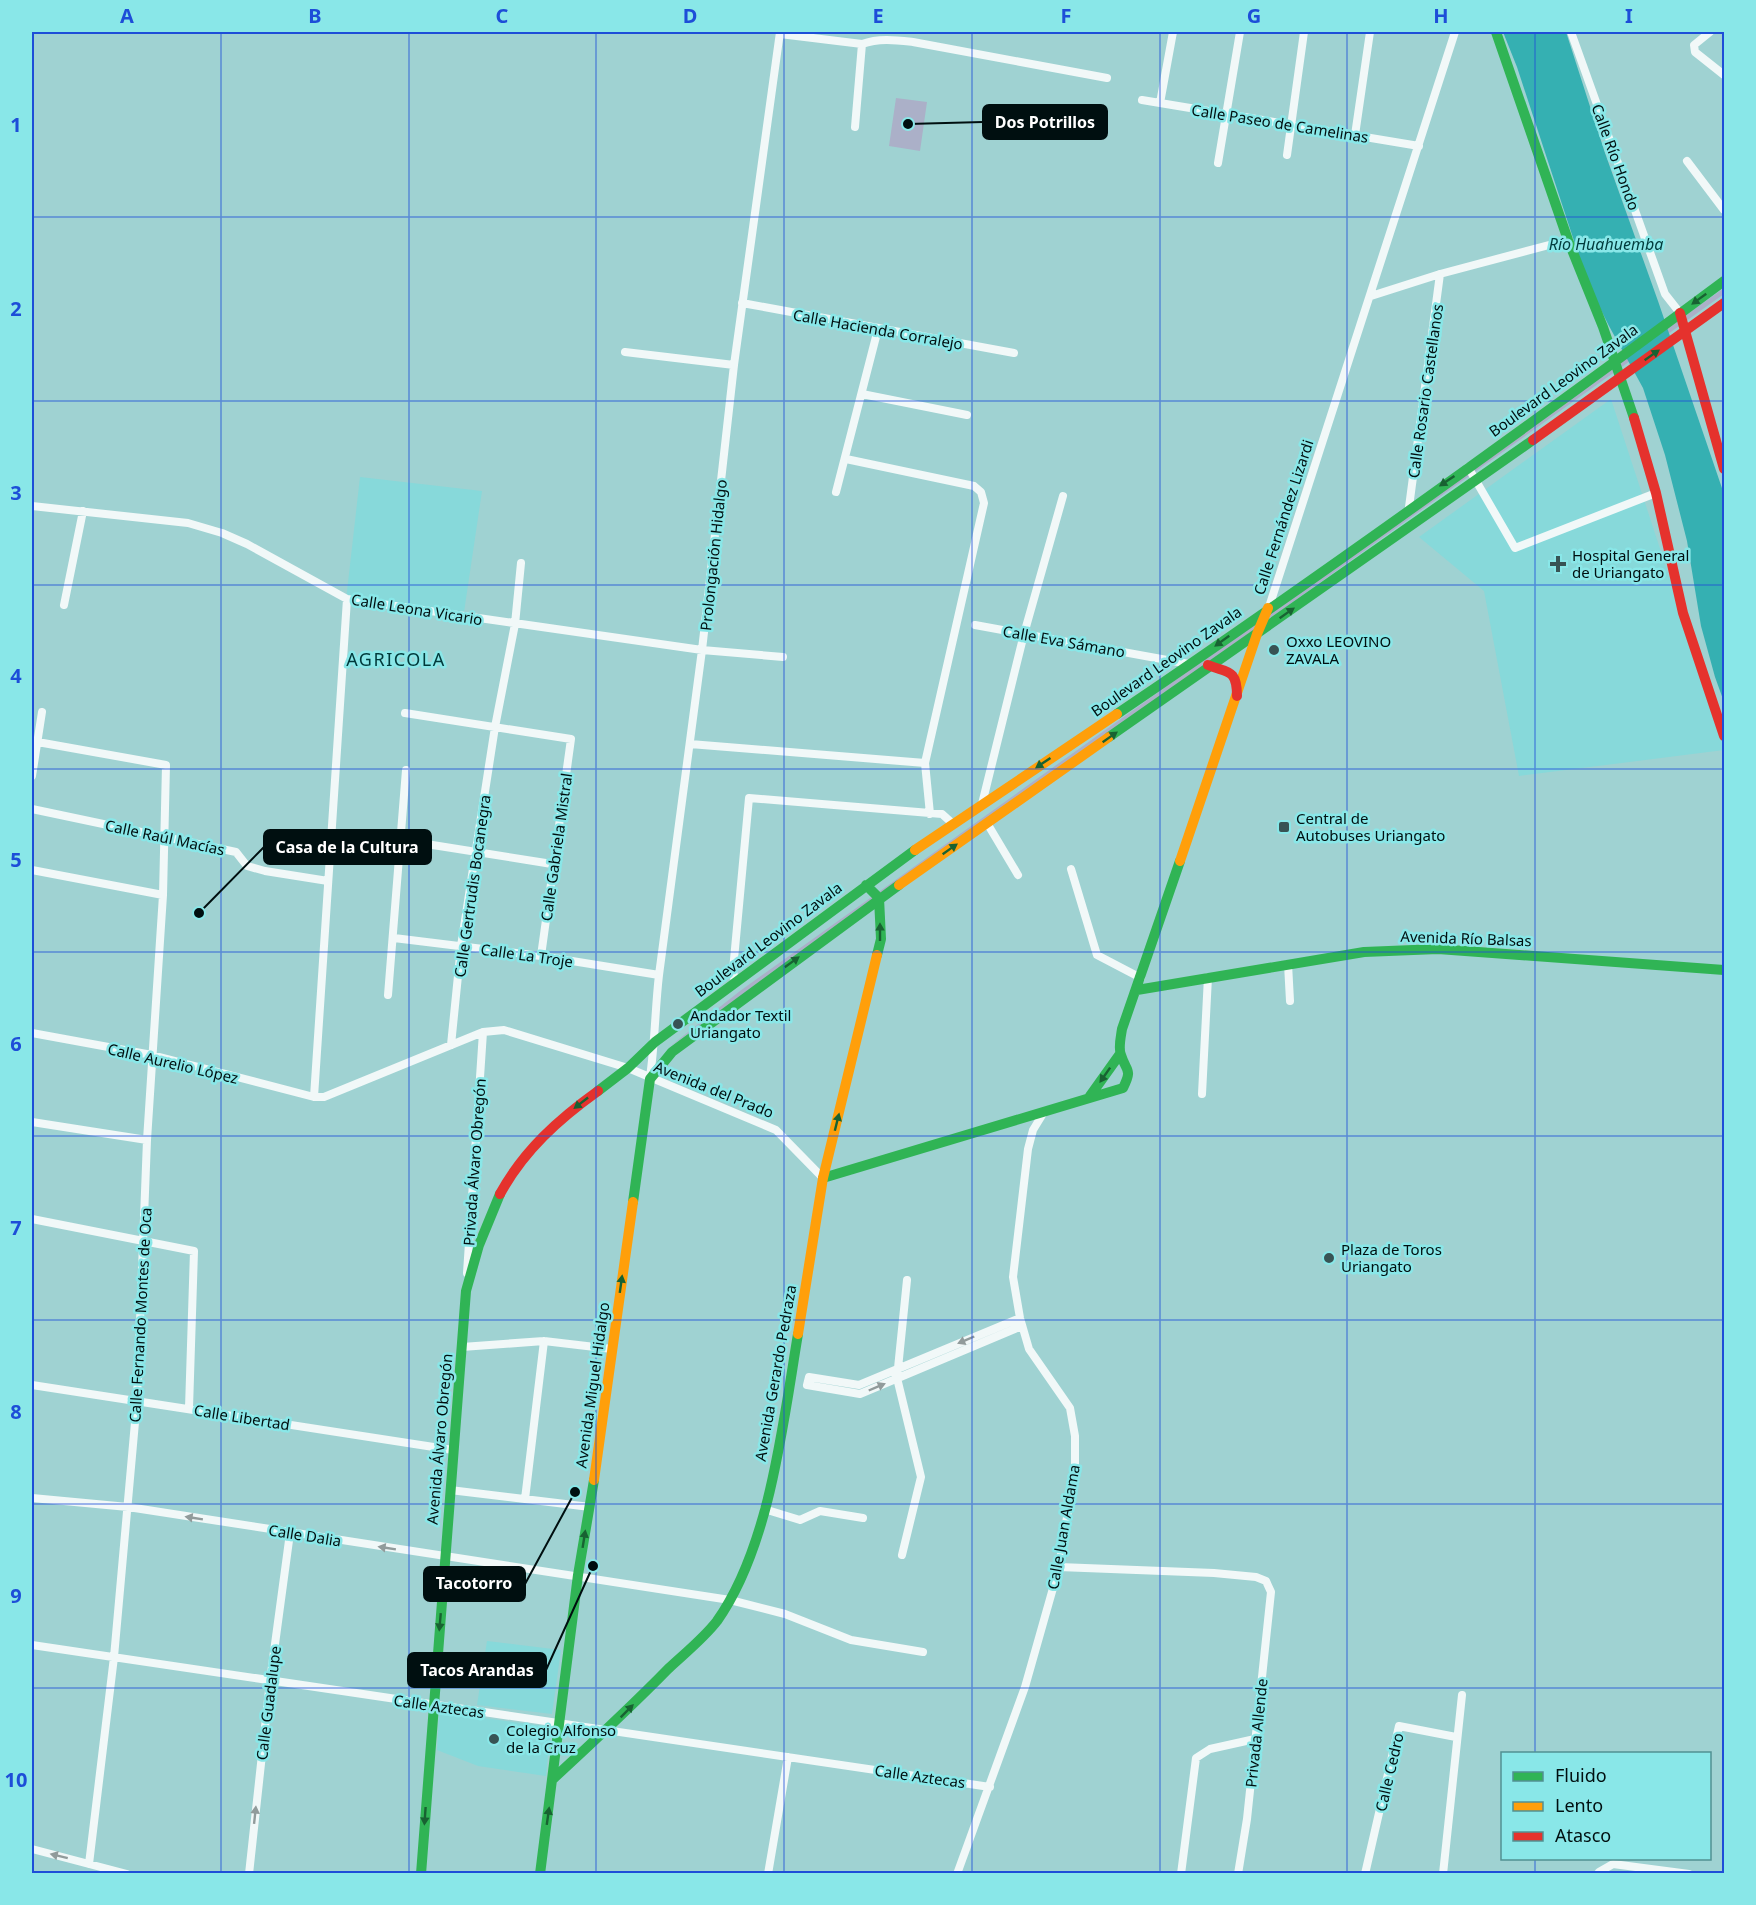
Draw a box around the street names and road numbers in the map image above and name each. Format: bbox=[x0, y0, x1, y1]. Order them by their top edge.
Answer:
street label: Calle Paseo de Camelinas bbox=[1190, 99, 1370, 147]
street label: Calle Río Hondo bbox=[1587, 101, 1645, 213]
street label: Calle Rosario Castellanos bbox=[1403, 303, 1447, 479]
street label: Calle Hacienda Corralejo bbox=[791, 304, 965, 354]
street label: Boulevard Leovino Zavala bbox=[1485, 319, 1641, 441]
street label: Calle Fernández Lizardi bbox=[1248, 437, 1318, 597]
street label: Prolongación Hidalgo bbox=[695, 478, 731, 632]
street label: Calle Leona Vicario bbox=[350, 589, 484, 629]
street label: Boulevard Leovino Zavala bbox=[1087, 601, 1245, 721]
street label: Calle Eva Sámano bbox=[1001, 620, 1127, 662]
street label: Calle Gabriela Mistral bbox=[536, 772, 576, 922]
street label: Calle Gertrudis Bocanegra bbox=[449, 793, 495, 979]
street label: Calle Raúl Macías bbox=[104, 815, 226, 859]
street label: Boulevard Leovino Zavala bbox=[690, 877, 846, 1001]
street label: Avenida Río Balsas bbox=[1400, 926, 1532, 950]
street label: Calle La Troje bbox=[480, 939, 574, 971]
street label: Calle Aurelio López bbox=[106, 1038, 240, 1088]
street label: Avenida del Prado bbox=[651, 1056, 777, 1122]
street label: Privada Álvaro Obregón bbox=[458, 1078, 490, 1246]
street label: Calle Fernando Montes de Oca bbox=[124, 1207, 156, 1423]
street label: Avenida Gerardo Pedraza bbox=[750, 1283, 800, 1463]
street label: Avenida Miguel Hidalgo bbox=[570, 1301, 614, 1469]
street label: Avenida Álvaro Obregón bbox=[422, 1353, 456, 1525]
street label: Calle Libertad bbox=[193, 1400, 291, 1434]
street label: Calle Juan Aldama bbox=[1042, 1463, 1084, 1591]
street label: Calle Dalia bbox=[267, 1519, 343, 1551]
street label: Calle Guadalupe bbox=[251, 1645, 285, 1761]
street label: Privada Allende bbox=[1240, 1678, 1272, 1788]
street label: Calle Aztecas bbox=[392, 1690, 486, 1722]
street label: Calle Cedro bbox=[1370, 1731, 1408, 1813]
street label: Calle Aztecas bbox=[873, 1760, 967, 1792]

